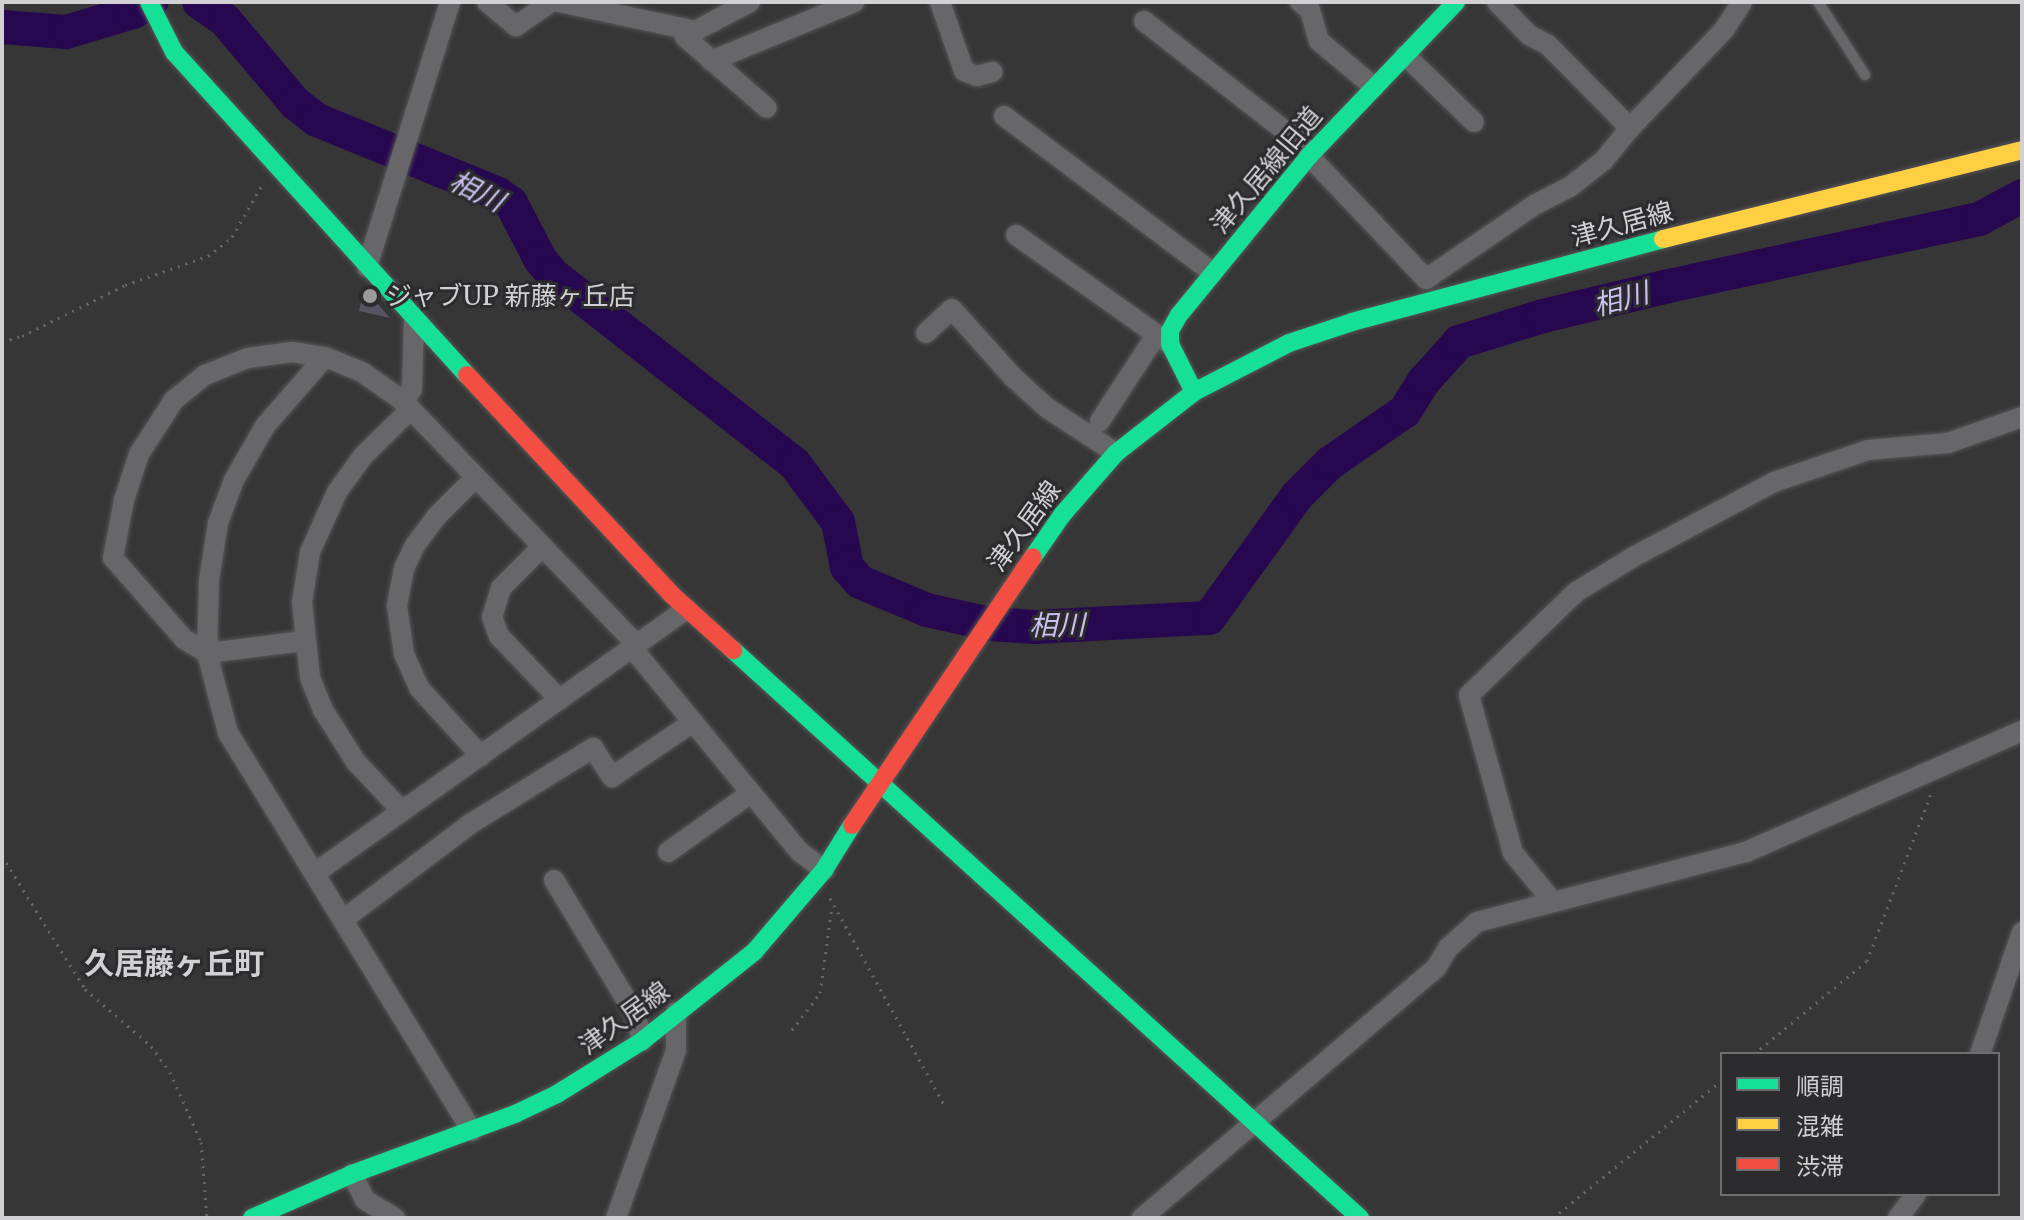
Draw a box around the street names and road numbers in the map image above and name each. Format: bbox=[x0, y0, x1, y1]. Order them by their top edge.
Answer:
street label: 津久居線旧道 bbox=[1204, 100, 1328, 240]
street label: 津久居線 bbox=[1568, 195, 1676, 253]
street label: 津久居線 bbox=[981, 475, 1067, 577]
street label: 津久居線 bbox=[573, 975, 675, 1061]

